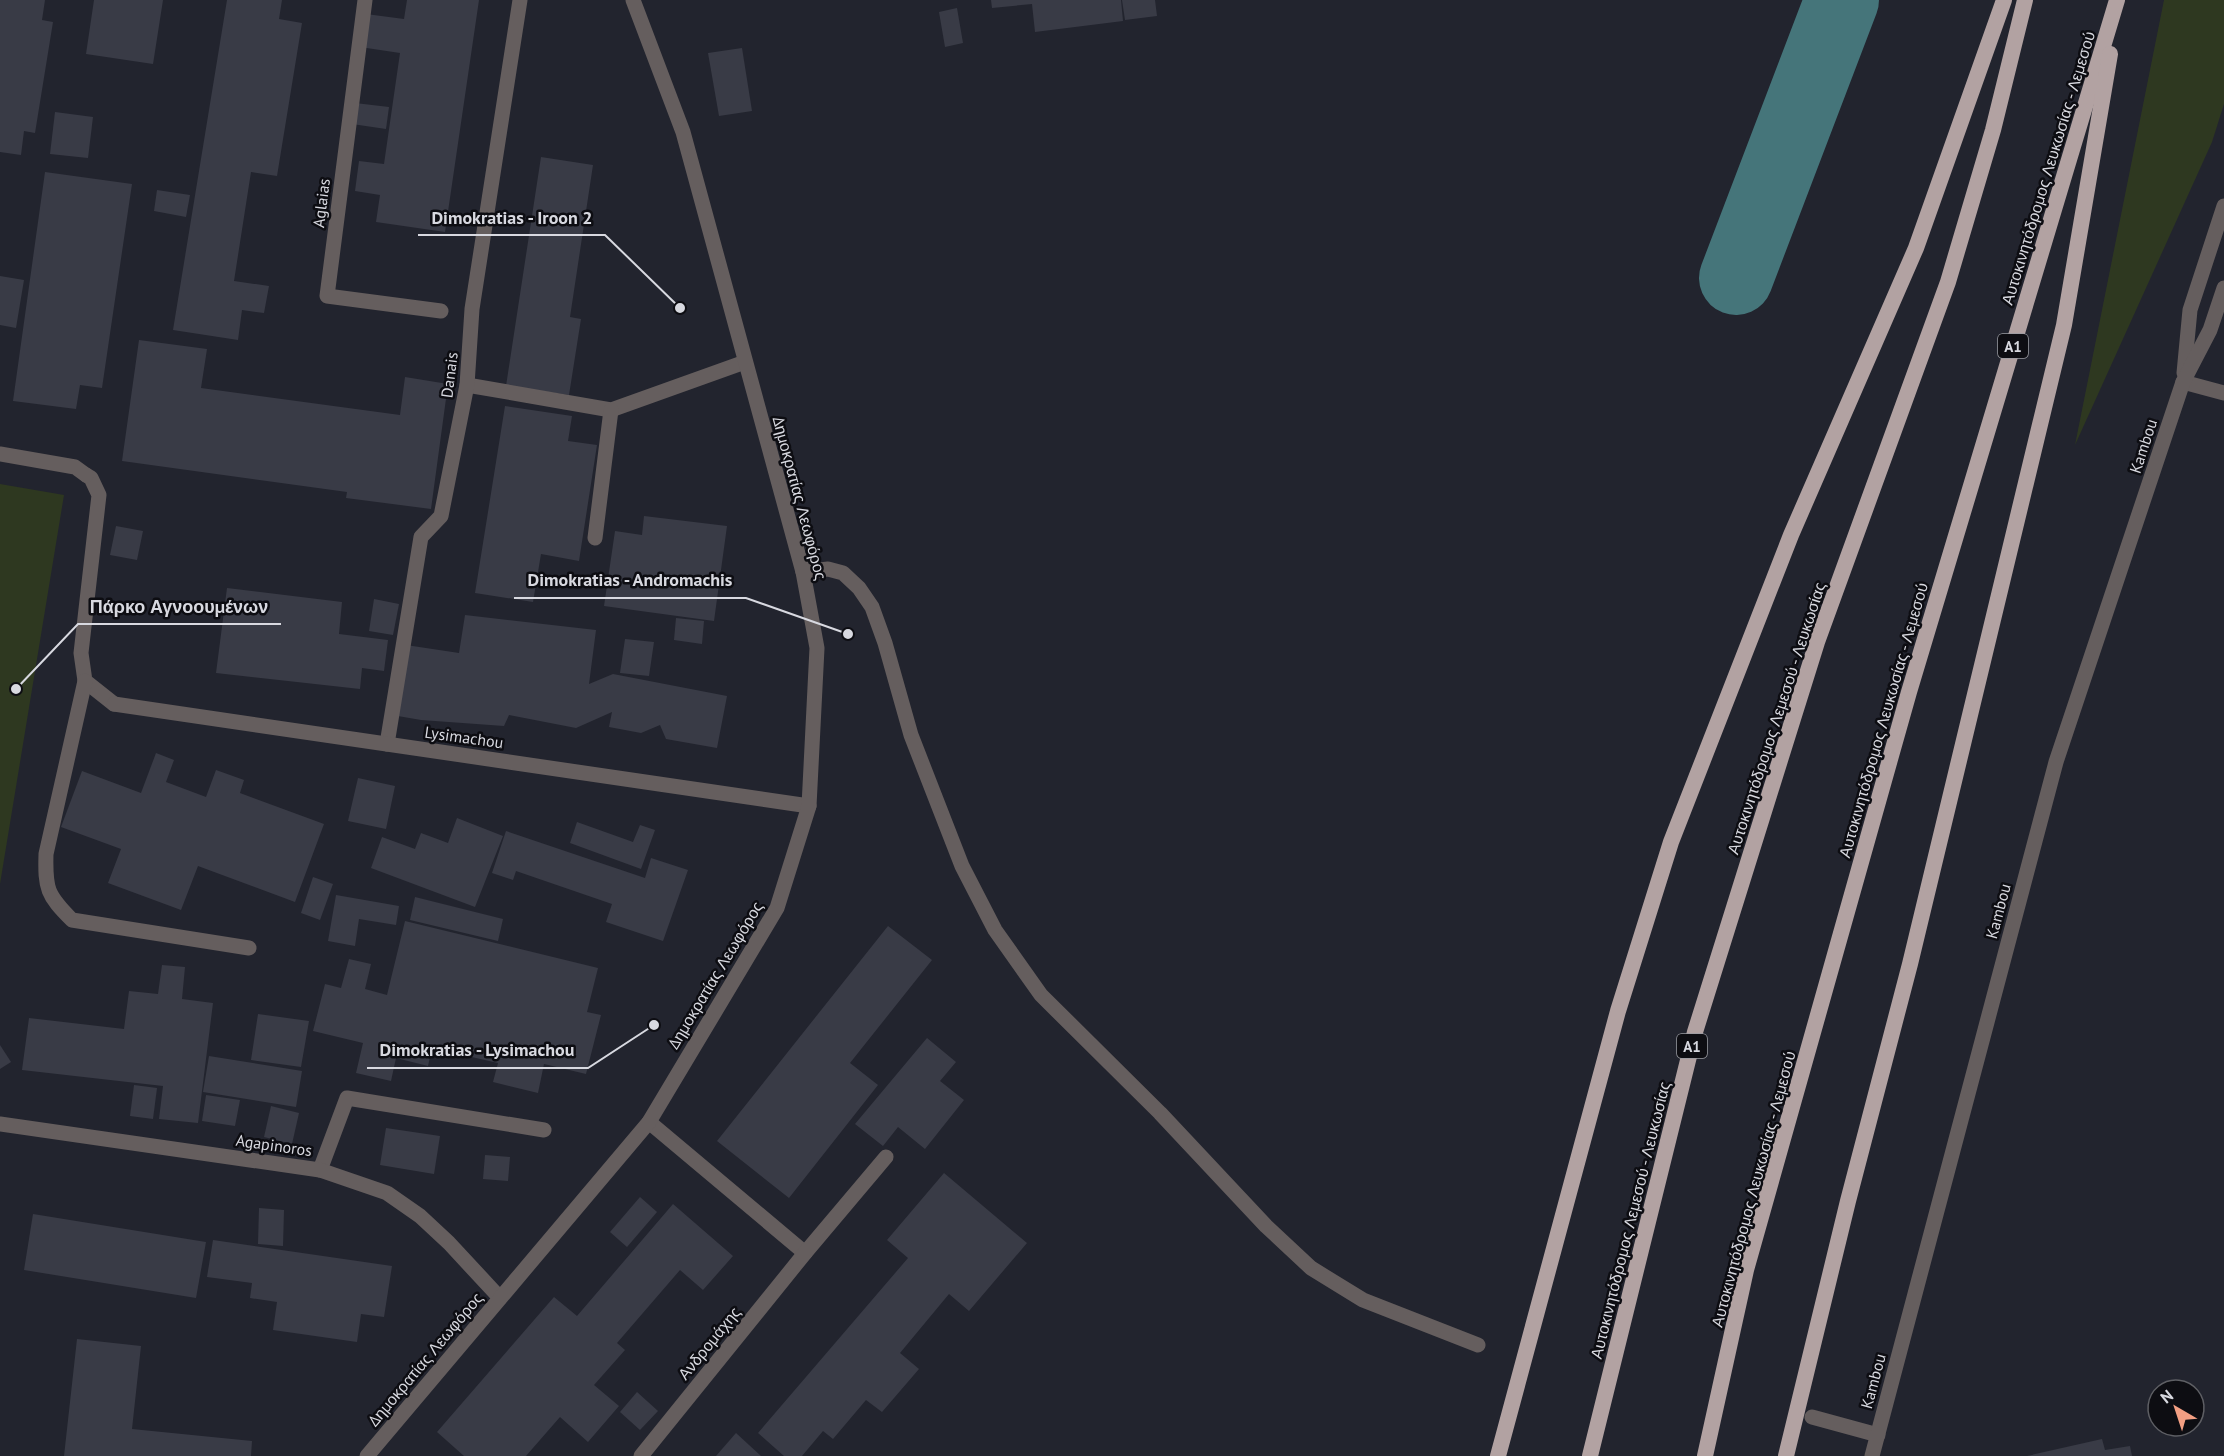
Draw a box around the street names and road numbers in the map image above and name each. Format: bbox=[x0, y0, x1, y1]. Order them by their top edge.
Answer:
street label: Αυτοκινητόδρομος Λευκωσίας - Λεμεσού bbox=[1997, 29, 2099, 307]
street label: Aglaias bbox=[308, 177, 334, 229]
road number: A1 bbox=[1998, 334, 2028, 358]
street label: Danais bbox=[436, 351, 462, 399]
street label: Δημοκρατίας Λεωφόρος bbox=[769, 414, 832, 582]
street label: Kambou bbox=[2125, 416, 2161, 476]
street label: Αυτοκινητόδρομος Λεμεσού - Λευκωσίας bbox=[1722, 579, 1830, 857]
street label: Αυτοκινητόδρομος Λευκωσίας - Λεμεσού bbox=[1834, 580, 1932, 860]
street label: Lysimachou bbox=[423, 722, 505, 752]
street label: Kambou bbox=[1981, 881, 2015, 941]
street label: Δημοκρατίας Λεωφόρος bbox=[663, 897, 767, 1052]
road number: A1 bbox=[1677, 1034, 1707, 1058]
street label: Αυτοκινητόδρομος Λευκωσίας - Λεμεσού bbox=[1706, 1049, 1800, 1329]
street label: Αυτοκινητόδρομος Λεμεσού - Λευκωσίας bbox=[1586, 1079, 1674, 1361]
street label: Agapinoros bbox=[235, 1130, 314, 1160]
street label: Δημοκρατίας Λεωφόρος bbox=[363, 1288, 487, 1430]
street label: Ανδρομάχης bbox=[673, 1302, 745, 1384]
street label: Kambou bbox=[1856, 1351, 1890, 1411]

